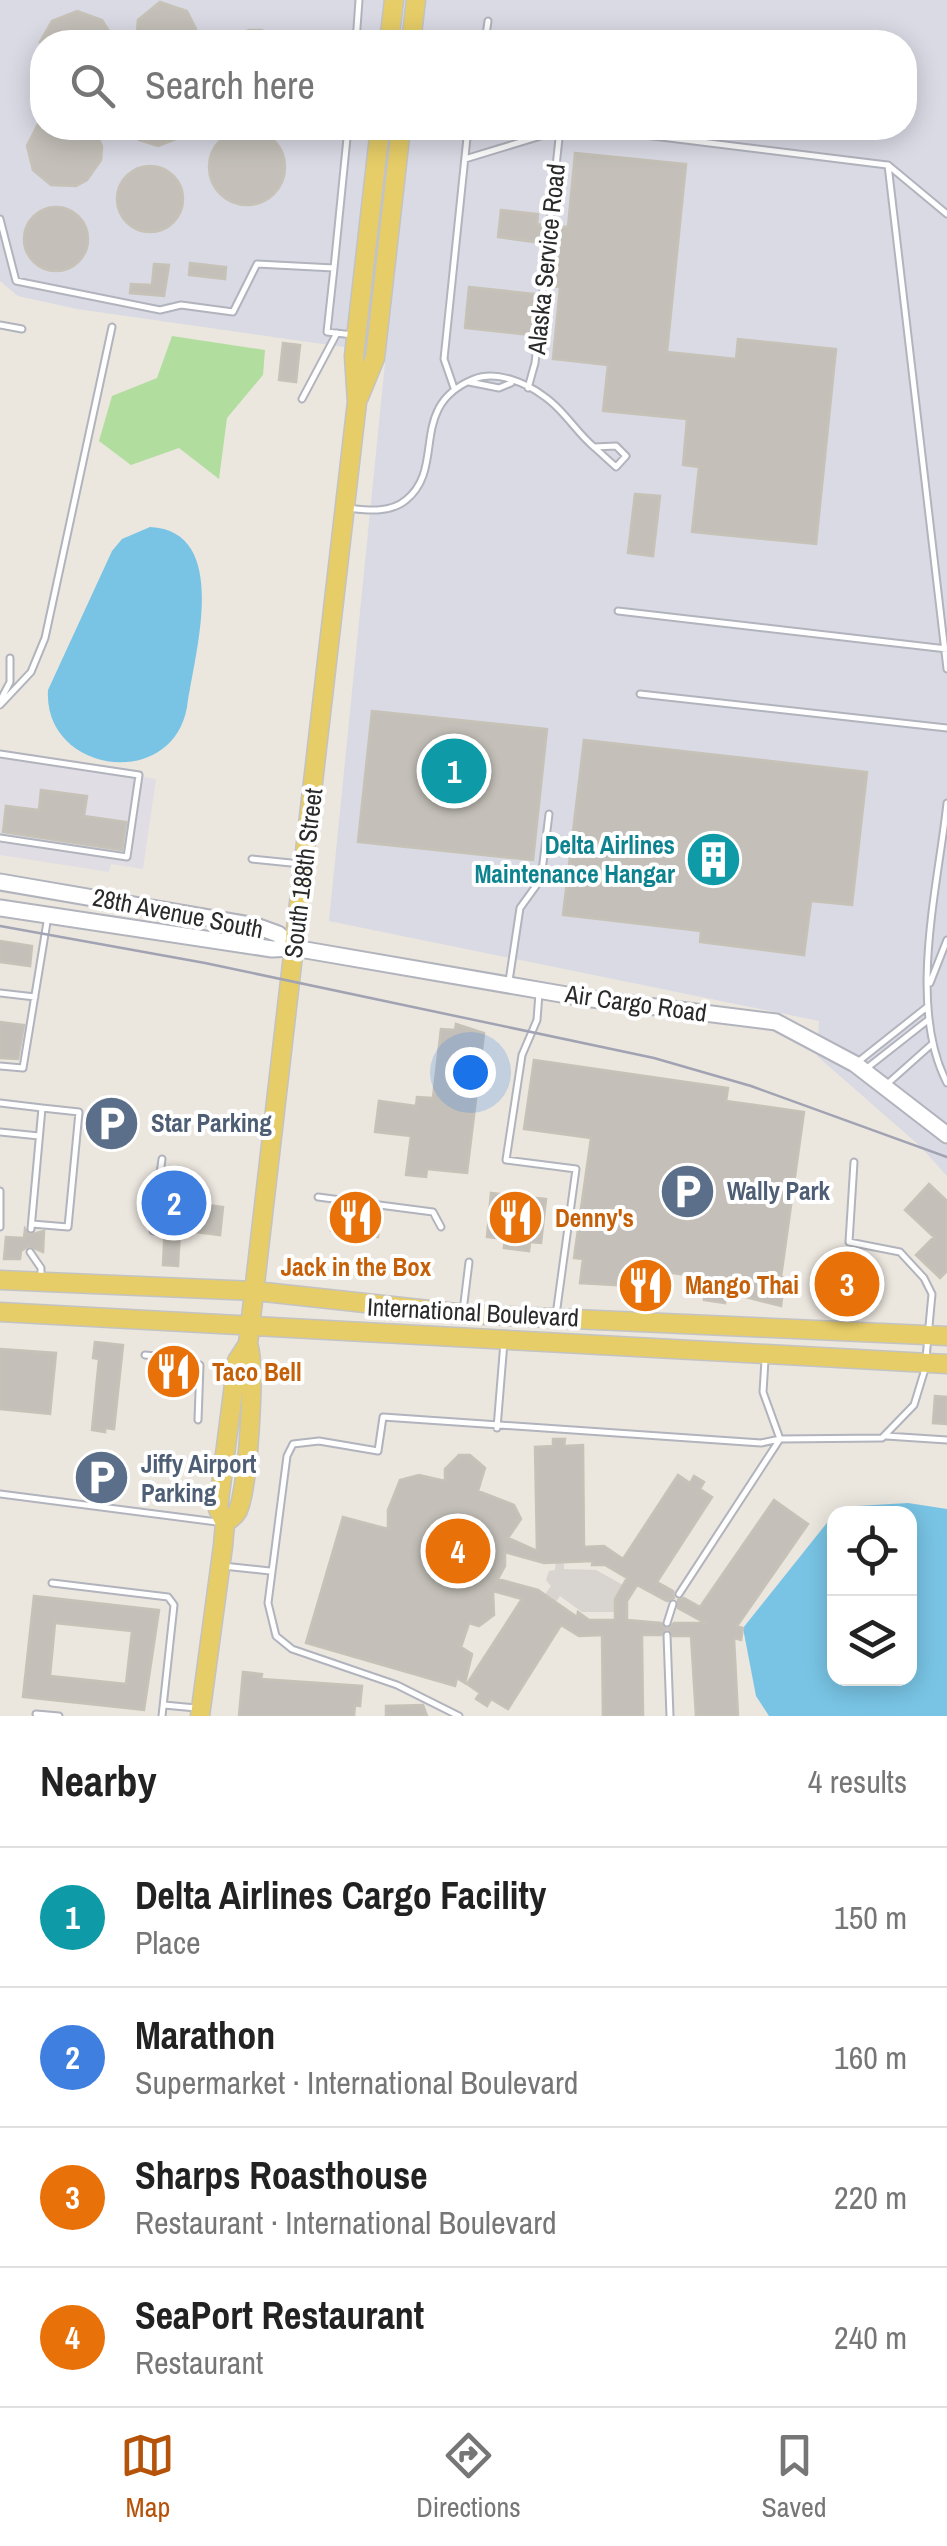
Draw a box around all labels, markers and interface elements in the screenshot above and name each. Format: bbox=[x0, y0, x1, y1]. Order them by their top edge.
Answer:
search box bbox=[30, 30, 917, 140]
icon: search bbox=[65, 58, 120, 113]
text: Search here bbox=[145, 60, 315, 111]
street label: Alaska Service Road bbox=[519, 162, 573, 357]
pin: 1 bbox=[422, 734, 486, 808]
street label: South 188th Street bbox=[276, 786, 330, 960]
place label: Delta Airlines Maintenance Hangar bbox=[474, 828, 675, 891]
building icon: Delta Airlines Maintenance Hangar bbox=[684, 829, 744, 889]
street label: 28th Avenue South bbox=[90, 880, 266, 946]
street label: Air Cargo Road bbox=[562, 976, 709, 1030]
your location bbox=[445, 1047, 496, 1098]
parking icon: Star Parking bbox=[82, 1093, 142, 1153]
place label: Star Parking bbox=[151, 1106, 272, 1140]
parking icon: Wally Park bbox=[658, 1161, 718, 1221]
pin: 2 bbox=[142, 1166, 206, 1240]
place label: Wally Park bbox=[727, 1174, 831, 1208]
restaurant icon: Jack in the Box bbox=[326, 1188, 386, 1248]
restaurant icon: Denny's bbox=[486, 1188, 546, 1248]
place label: Denny's bbox=[555, 1201, 634, 1235]
pin: 3 bbox=[814, 1246, 880, 1322]
place label: Jack in the Box bbox=[281, 1250, 432, 1284]
restaurant icon: Mango Thai bbox=[616, 1255, 676, 1315]
place label: Mango Thai bbox=[685, 1268, 799, 1302]
street label: International Boulevard bbox=[366, 1289, 580, 1335]
restaurant icon: Taco Bell bbox=[143, 1342, 203, 1402]
place label: Taco Bell bbox=[212, 1355, 302, 1389]
place label: Jiffy Airport Parking bbox=[141, 1447, 257, 1510]
parking icon: Jiffy Airport Parking bbox=[72, 1448, 132, 1508]
map controls bbox=[827, 1506, 917, 1686]
button: locate bbox=[827, 1506, 917, 1596]
pin: 4 bbox=[426, 1514, 490, 1588]
button: layers bbox=[827, 1596, 917, 1686]
text: Nearby bbox=[40, 1753, 157, 1809]
text: 4 results bbox=[808, 1760, 907, 1803]
text: Delta Airlines Cargo Facility bbox=[135, 1870, 546, 1921]
text: 1 bbox=[65, 1896, 80, 1939]
text: 150 m bbox=[834, 1896, 907, 1939]
text: Place bbox=[135, 1921, 201, 1964]
text: Marathon bbox=[135, 2010, 275, 2061]
text: 2 bbox=[65, 2036, 80, 2079]
text: 160 m bbox=[834, 2036, 907, 2079]
text: Supermarket · International Boulevard bbox=[135, 2061, 578, 2104]
text: Sharps Roasthouse bbox=[135, 2150, 428, 2201]
text: 3 bbox=[65, 2176, 80, 2219]
text: 220 m bbox=[834, 2176, 907, 2219]
text: Restaurant · International Boulevard bbox=[135, 2201, 557, 2244]
text: SeaPort Restaurant bbox=[135, 2290, 424, 2341]
text: 4 bbox=[65, 2316, 80, 2359]
text: 240 m bbox=[834, 2316, 907, 2359]
text: Restaurant bbox=[135, 2341, 263, 2384]
tab: Map bbox=[120, 2428, 175, 2526]
tab: Directions bbox=[416, 2428, 521, 2526]
tab: Saved bbox=[762, 2428, 827, 2526]

